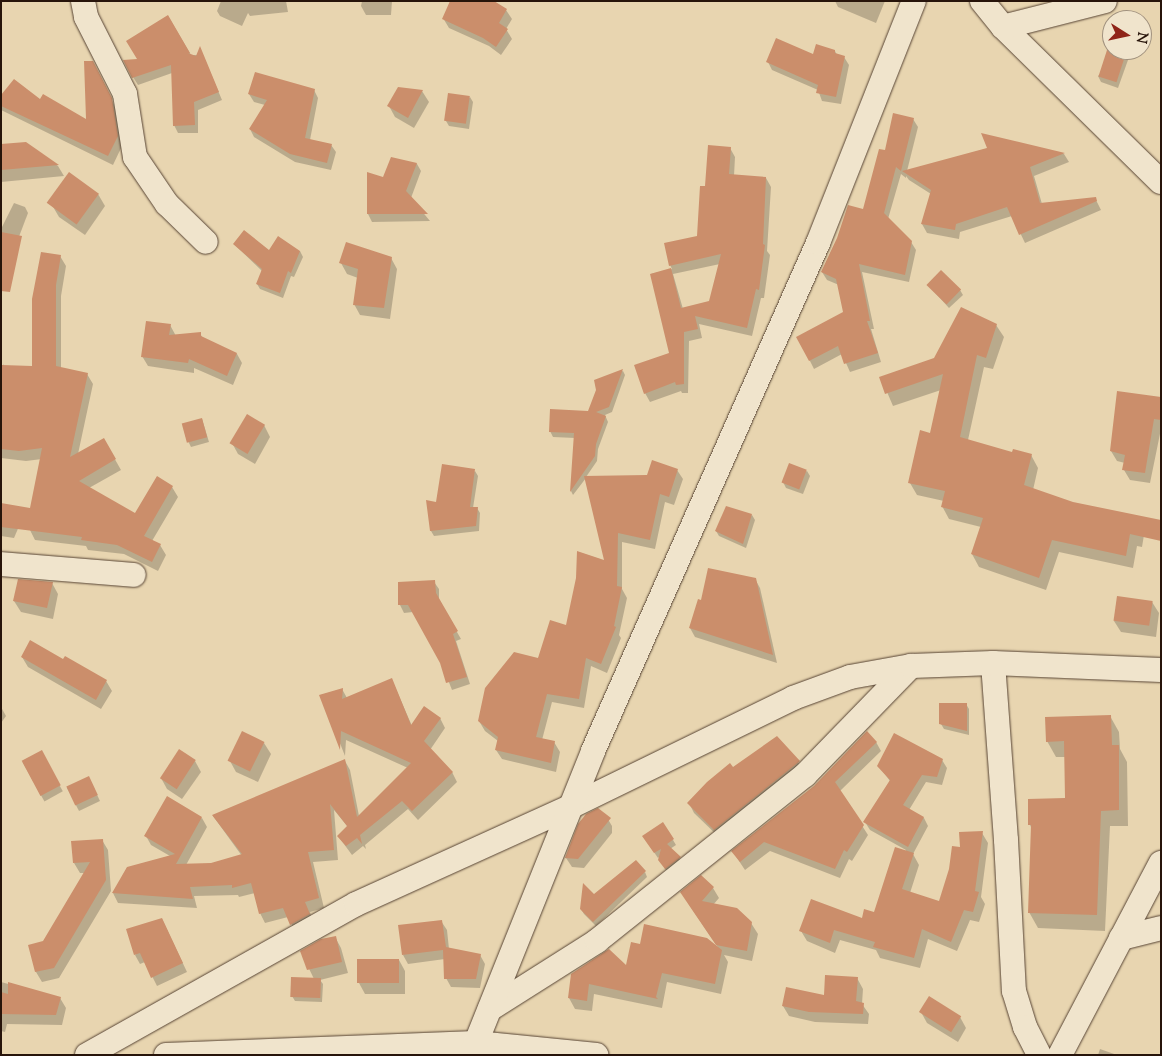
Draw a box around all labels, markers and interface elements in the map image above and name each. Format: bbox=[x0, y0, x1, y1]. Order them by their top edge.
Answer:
north arrow bbox=[1102, 10, 1152, 60]
text: N bbox=[1130, 30, 1152, 45]

